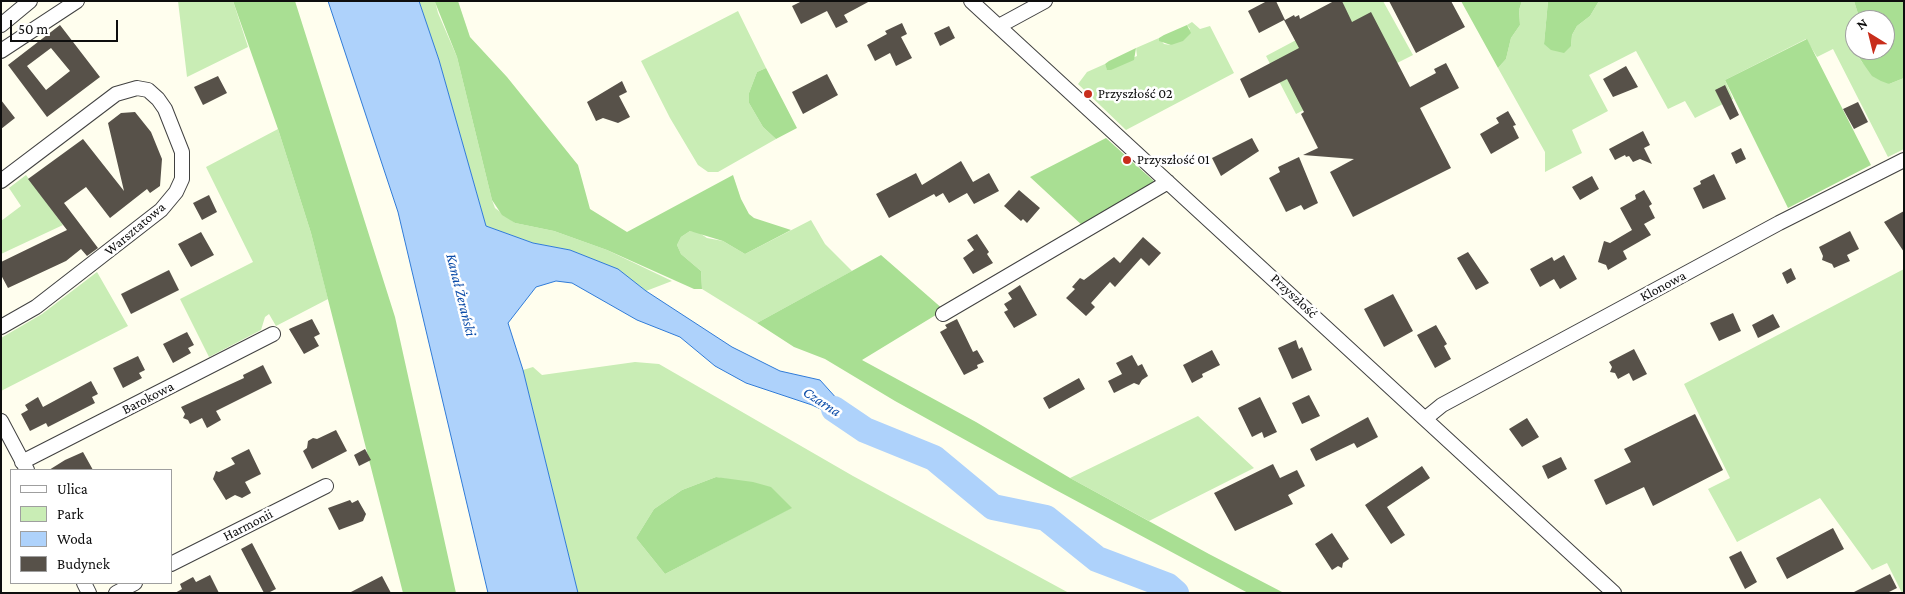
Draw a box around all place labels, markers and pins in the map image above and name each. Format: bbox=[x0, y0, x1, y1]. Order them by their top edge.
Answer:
place label: Przyszłość 02 bbox=[1098, 86, 1173, 102]
marker: Przyszłość 02 bbox=[1082, 88, 1094, 100]
place label: Przyszłość 01 bbox=[1137, 152, 1210, 168]
marker: Przyszłość 01 bbox=[1121, 154, 1133, 166]

